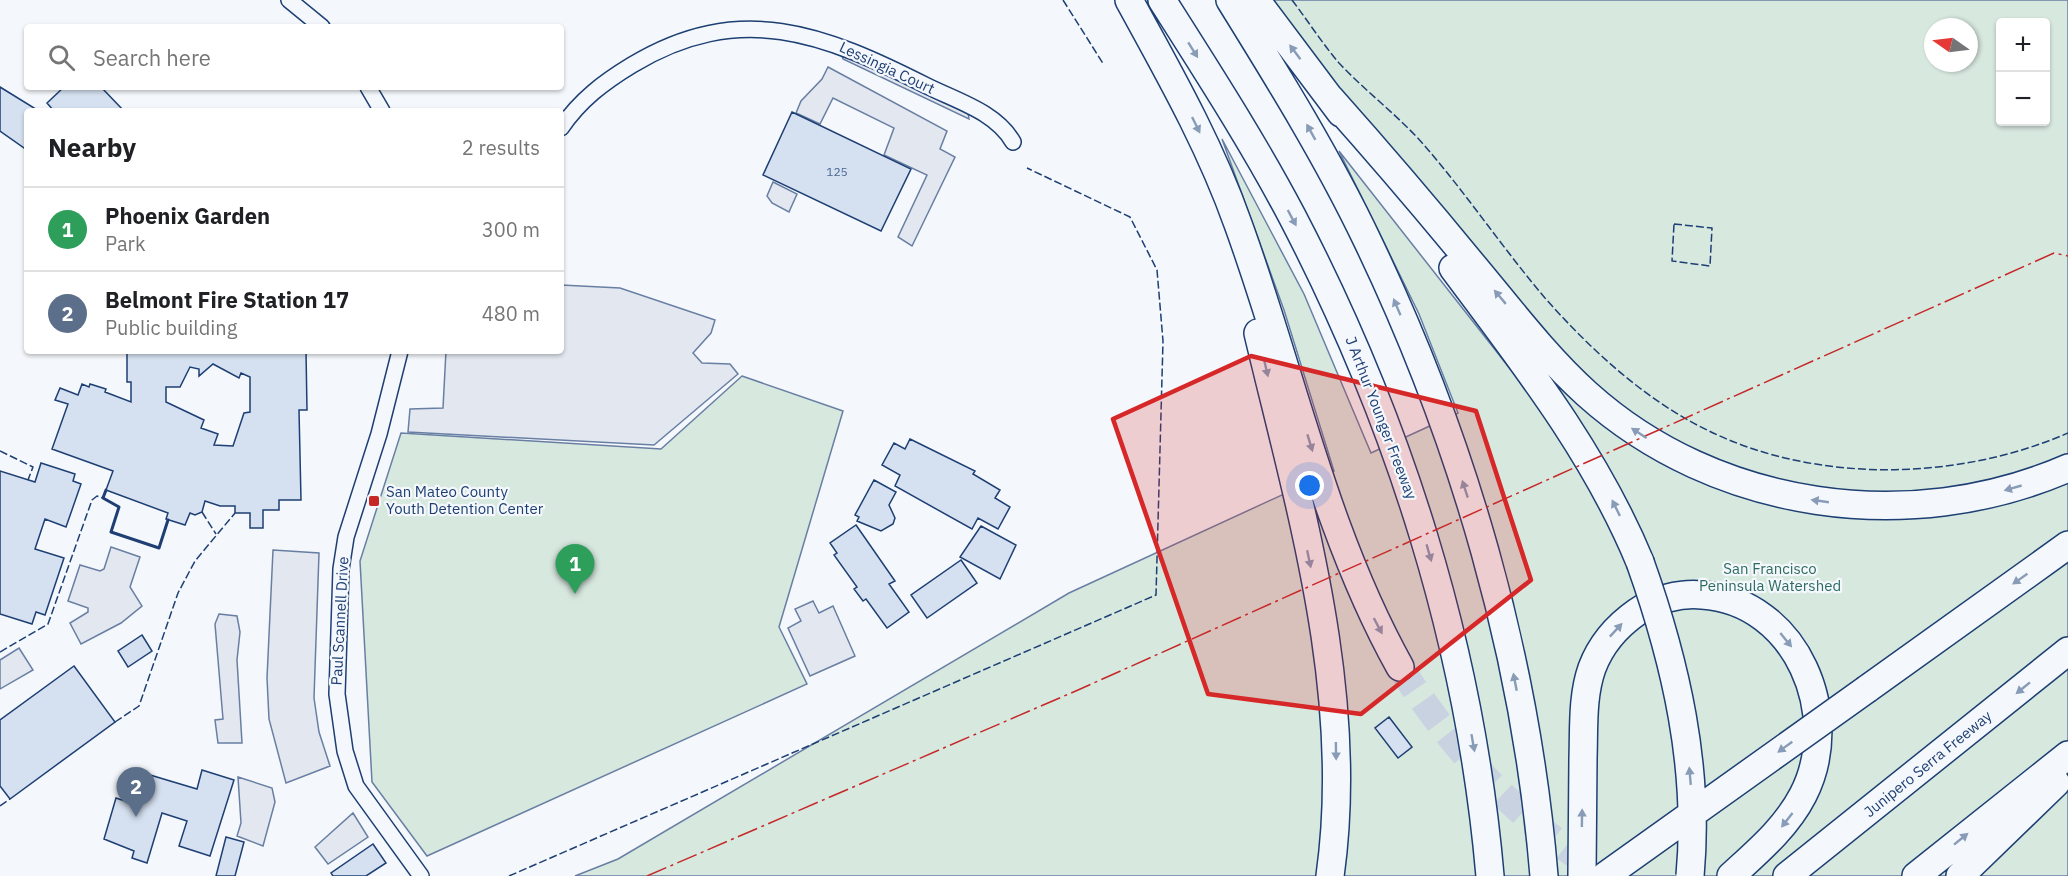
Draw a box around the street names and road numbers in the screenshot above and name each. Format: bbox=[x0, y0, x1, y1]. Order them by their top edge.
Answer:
street label: Lessingia Court bbox=[837, 37, 938, 98]
street label: J Arthur Younger Freeway bbox=[1342, 334, 1422, 503]
street label: Paul Scannell Drive bbox=[327, 556, 352, 686]
street label: Junipero Serra Freeway bbox=[1860, 706, 1996, 821]

